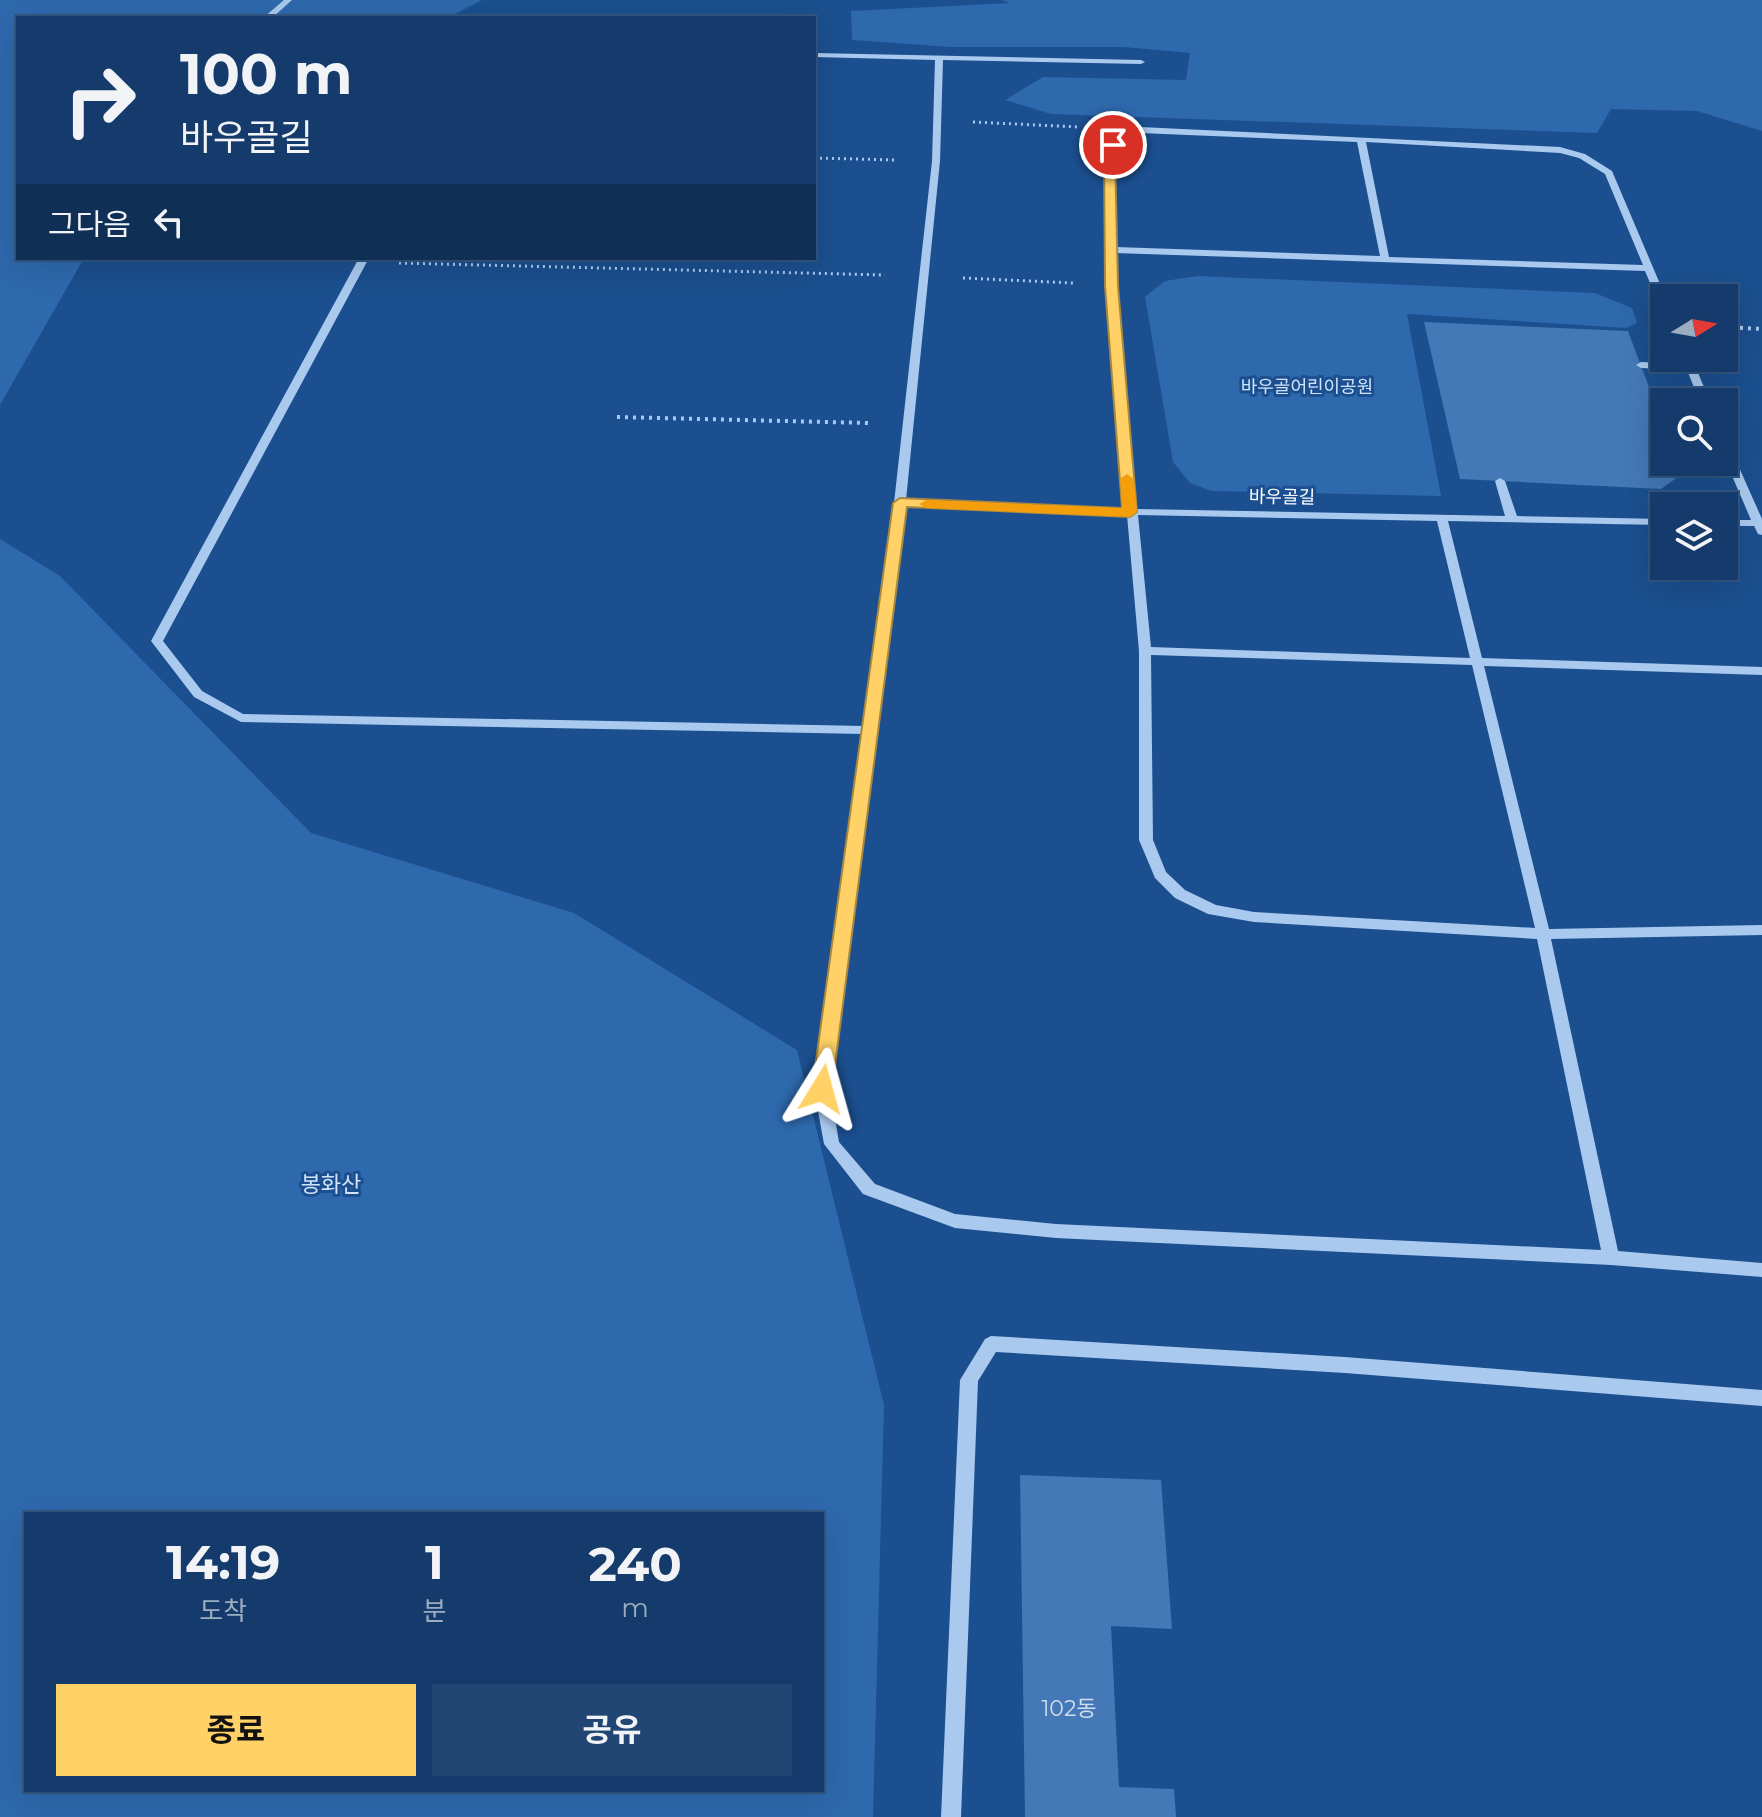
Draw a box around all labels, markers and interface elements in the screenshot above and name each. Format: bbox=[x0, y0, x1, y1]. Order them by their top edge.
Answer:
text: 100 m bbox=[180, 40, 353, 108]
icon: right bbox=[48, 48, 152, 152]
pin bbox=[1079, 111, 1147, 179]
text: 바우골길 bbox=[180, 115, 312, 159]
icon: arrive bbox=[1091, 123, 1135, 167]
icon: left bbox=[147, 200, 191, 244]
text: 그다음 bbox=[48, 206, 131, 243]
north arrow bbox=[1650, 284, 1738, 372]
map controls bbox=[1650, 284, 1738, 580]
park label: 바우골어린이공원 bbox=[1241, 376, 1373, 398]
button: search bbox=[1650, 388, 1738, 476]
street label: 바우골길 bbox=[1249, 485, 1315, 509]
button: layers bbox=[1650, 492, 1738, 580]
position arrow bbox=[780, 1047, 864, 1131]
park label: 봉화산 bbox=[301, 1171, 361, 1198]
text: 14:19 bbox=[166, 1533, 280, 1591]
text: 1 bbox=[425, 1533, 444, 1591]
text: 240 bbox=[588, 1535, 682, 1593]
text: m bbox=[621, 1592, 649, 1624]
text: 도착 bbox=[199, 1595, 247, 1627]
text: 분 bbox=[422, 1595, 446, 1627]
button: 종료 bbox=[56, 1684, 416, 1776]
button: 공유 bbox=[432, 1684, 792, 1776]
house number: 102동 bbox=[1041, 1695, 1097, 1722]

